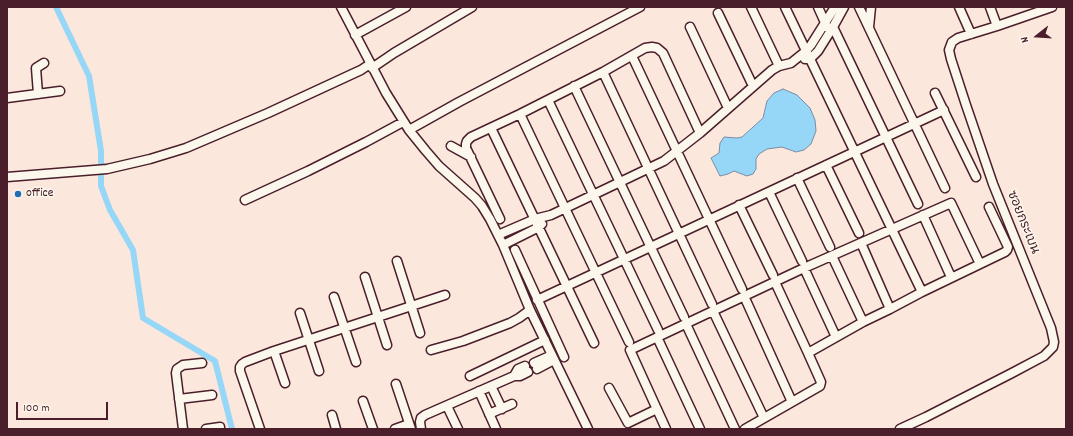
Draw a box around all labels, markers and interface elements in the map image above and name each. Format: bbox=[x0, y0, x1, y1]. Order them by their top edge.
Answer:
north arrow bbox=[1017, 16, 1057, 56]
text: N bbox=[1017, 35, 1034, 44]
place label: office bbox=[26, 186, 54, 202]
marker: office bbox=[13, 189, 23, 199]
street label: ซอยกระเบน bbox=[1002, 189, 1042, 257]
scale bar bbox=[18, 394, 110, 420]
text: 100 m bbox=[23, 400, 50, 417]

